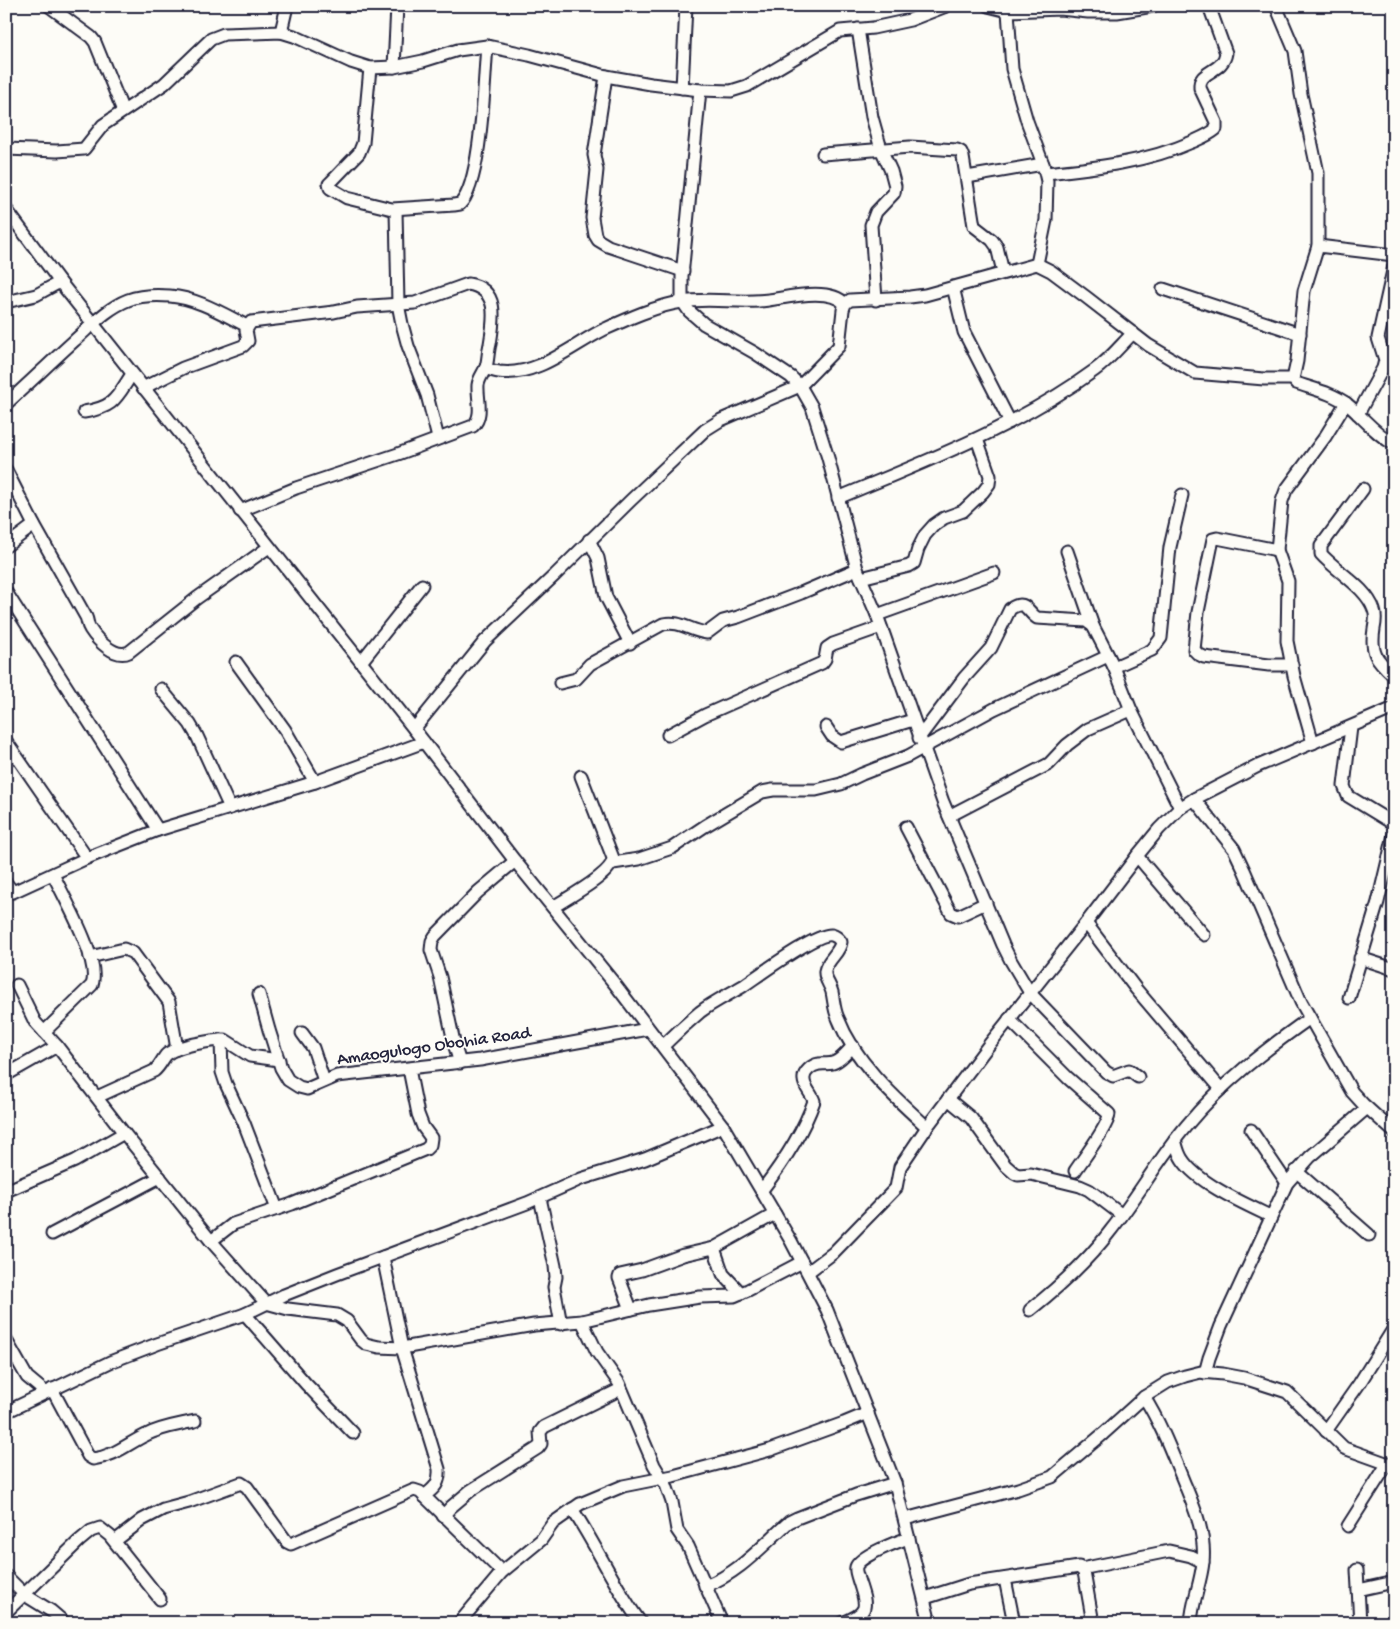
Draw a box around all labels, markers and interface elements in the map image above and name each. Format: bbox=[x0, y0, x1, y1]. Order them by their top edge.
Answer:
street label: Amaogulogo Obohia Road bbox=[336, 1023, 534, 1071]

